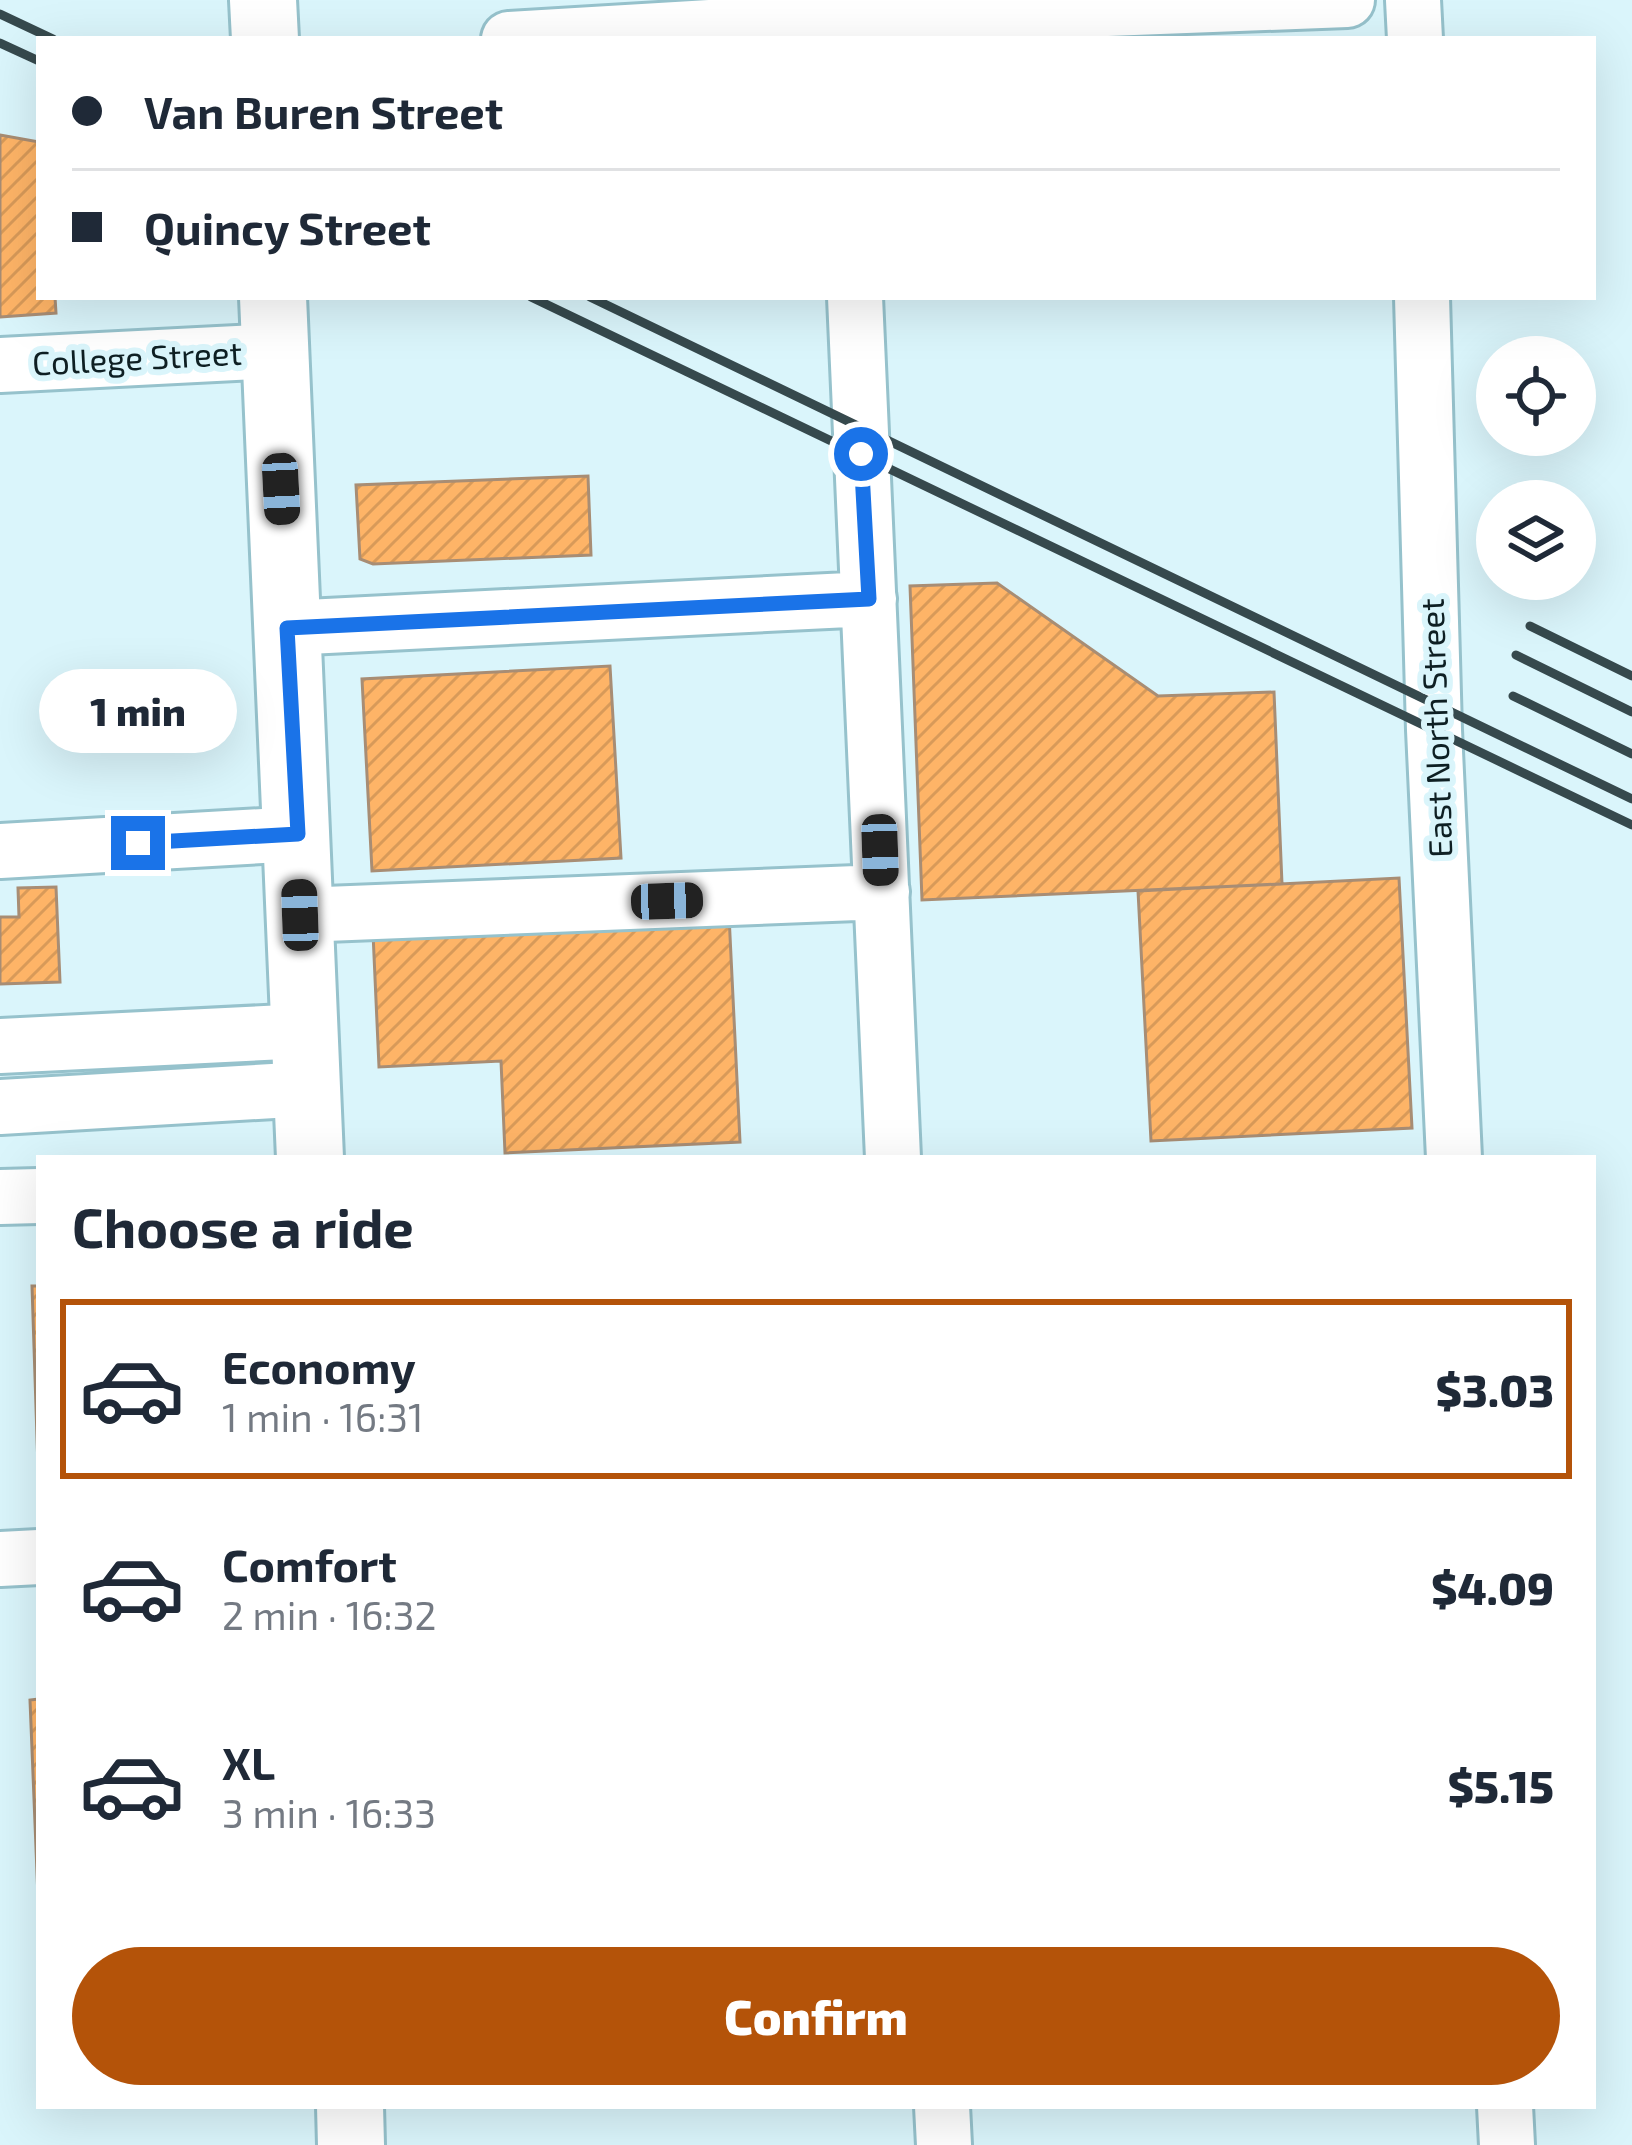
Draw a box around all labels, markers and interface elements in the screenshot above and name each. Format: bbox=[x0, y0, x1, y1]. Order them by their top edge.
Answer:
text: Van Buren Street bbox=[144, 84, 503, 138]
text: Quincy Street bbox=[144, 200, 431, 254]
street label: College Street bbox=[31, 332, 243, 382]
map controls bbox=[1476, 336, 1596, 600]
button: locate bbox=[1476, 336, 1596, 456]
route start bbox=[834, 427, 888, 481]
car bbox=[261, 452, 301, 526]
button: layers bbox=[1476, 480, 1596, 600]
street label: East North Street bbox=[1410, 598, 1460, 858]
callout: 1 min bbox=[39, 669, 237, 753]
text: 1 min bbox=[90, 687, 186, 734]
car bbox=[861, 813, 899, 887]
route end bbox=[111, 816, 165, 870]
car bbox=[281, 878, 319, 952]
car bbox=[630, 882, 704, 920]
text: Choose a ride bbox=[72, 1194, 414, 1259]
icon: car bbox=[78, 1335, 186, 1443]
text: Economy bbox=[222, 1339, 416, 1393]
text: $3.03 bbox=[1436, 1362, 1554, 1416]
text: 1 min · 16:31 bbox=[222, 1393, 424, 1440]
icon: car bbox=[78, 1533, 186, 1641]
text: Comfort bbox=[222, 1537, 397, 1591]
text: $4.09 bbox=[1431, 1560, 1554, 1614]
text: 2 min · 16:32 bbox=[222, 1591, 436, 1638]
icon: car bbox=[78, 1731, 186, 1839]
text: XL bbox=[222, 1735, 275, 1789]
text: $5.15 bbox=[1447, 1758, 1554, 1812]
text: 3 min · 16:33 bbox=[222, 1789, 436, 1836]
button: Confirm bbox=[72, 1947, 1560, 2085]

